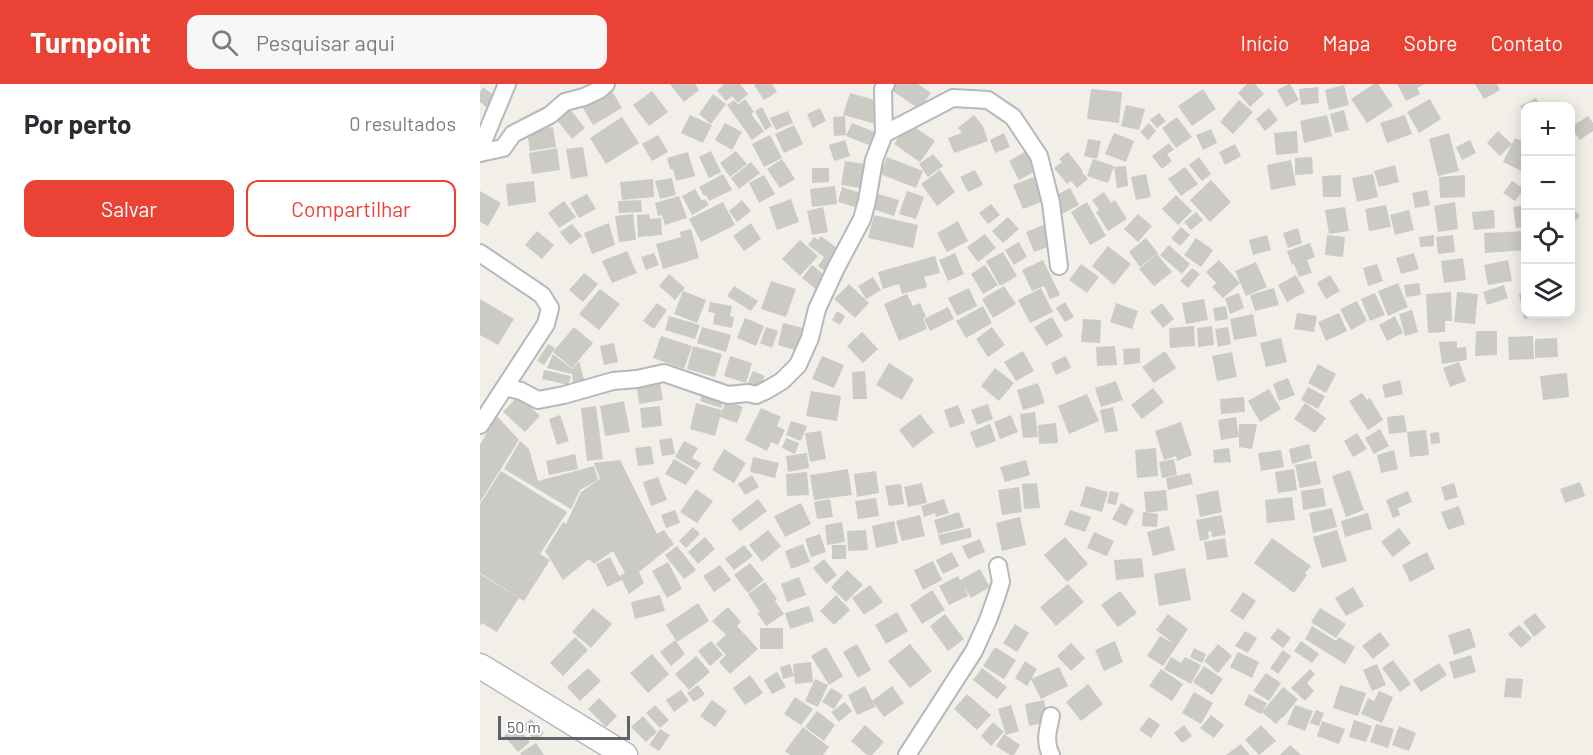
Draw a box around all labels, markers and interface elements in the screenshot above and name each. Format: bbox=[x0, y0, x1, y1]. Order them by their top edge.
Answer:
search box bbox=[187, 15, 607, 69]
text: Turnpoint bbox=[30, 25, 151, 59]
icon: search bbox=[208, 26, 241, 59]
text: Pesquisar aqui bbox=[256, 29, 395, 55]
text: Início bbox=[1241, 30, 1289, 55]
text: Mapa bbox=[1322, 30, 1371, 55]
text: Sobre bbox=[1404, 30, 1457, 55]
text: Contato bbox=[1490, 30, 1563, 55]
map controls bbox=[1521, 102, 1575, 318]
button: + bbox=[1521, 102, 1575, 156]
text: Por perto bbox=[24, 108, 132, 139]
text: 0 resultados bbox=[349, 111, 456, 135]
button: − bbox=[1521, 156, 1575, 210]
button: Salvar bbox=[24, 180, 234, 237]
button: Compartilhar bbox=[246, 180, 456, 237]
button: locate bbox=[1521, 210, 1575, 264]
button: layers bbox=[1521, 264, 1575, 318]
scale bar bbox=[498, 713, 630, 740]
text: 50 m bbox=[507, 717, 541, 736]

